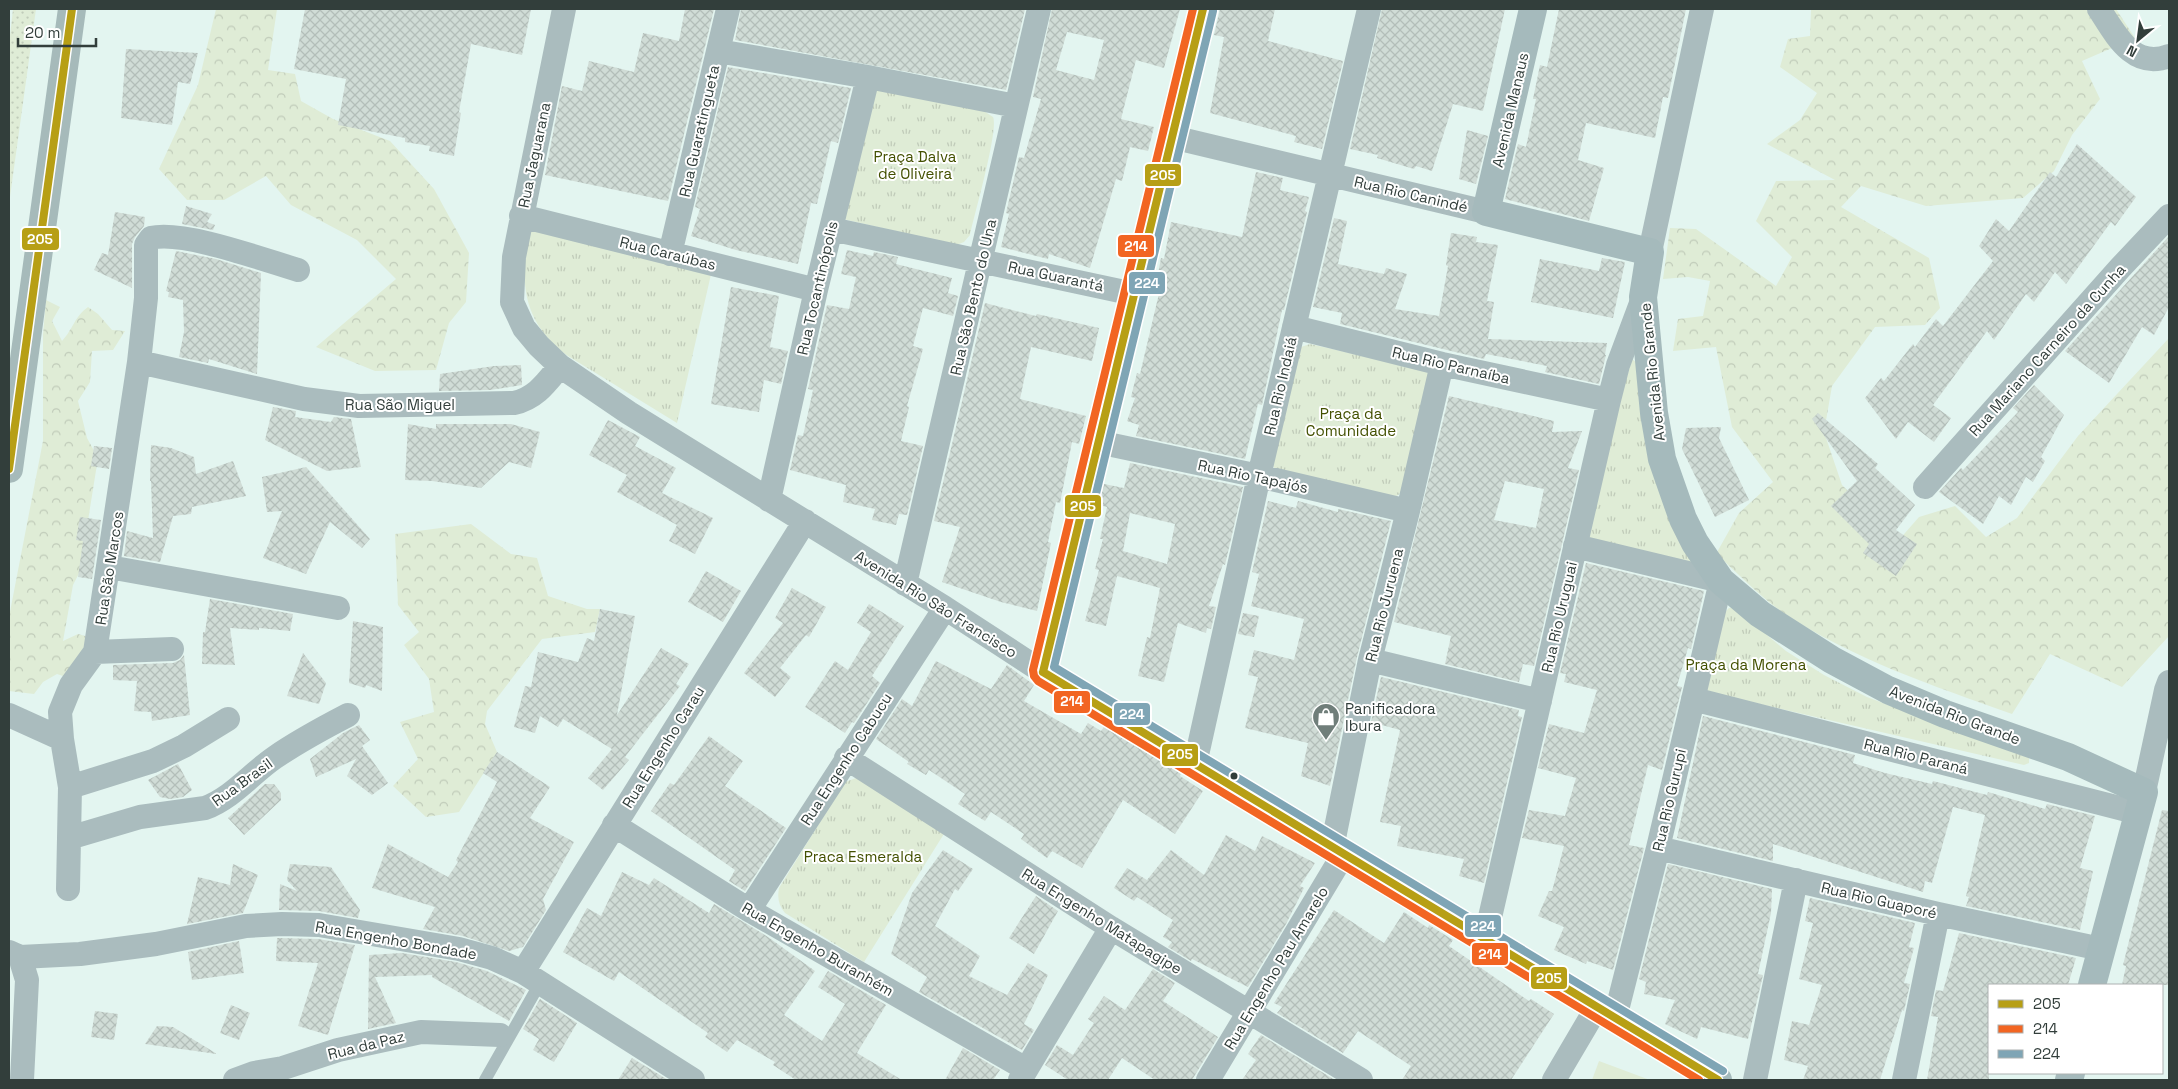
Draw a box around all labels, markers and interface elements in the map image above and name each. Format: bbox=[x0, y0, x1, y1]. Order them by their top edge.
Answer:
scale bar bbox=[18, 15, 95, 47]
north arrow bbox=[2113, 15, 2163, 65]
text: 20 m bbox=[25, 23, 60, 42]
text: N bbox=[2123, 41, 2140, 62]
street label: Avenida Manaus bbox=[1488, 51, 1532, 169]
street label: Rua Guaratingueta bbox=[675, 63, 724, 199]
street label: Rua Jaguarana bbox=[514, 100, 555, 209]
park label: Praça Dalva de Oliveira bbox=[873, 147, 957, 183]
line badge: 205 bbox=[1144, 163, 1182, 187]
text: 205 bbox=[1150, 166, 1176, 184]
street label: Rua Rio Canindé bbox=[1352, 172, 1470, 216]
street label: Rua São Bento do Una bbox=[946, 217, 1000, 377]
street label: Rua Tocantinópolis bbox=[792, 219, 842, 357]
line badge: 205 bbox=[21, 227, 60, 251]
text: 205 bbox=[27, 230, 53, 248]
street label: Rua Caraúbas bbox=[618, 232, 718, 274]
line badge: 214 bbox=[1117, 234, 1155, 258]
text: 214 bbox=[1124, 237, 1148, 255]
street label: Rua Guarantá bbox=[1006, 257, 1106, 295]
street label: Rua Mariano Carneiro da Cunha bbox=[1965, 260, 2130, 440]
line badge: 224 bbox=[1128, 271, 1166, 295]
text: 224 bbox=[1134, 274, 1160, 292]
street label: Avenida Rio Grande bbox=[1635, 302, 1669, 442]
street label: Rua Rio Indaiá bbox=[1259, 334, 1301, 437]
street label: Rua Rio Parnaíba bbox=[1390, 342, 1512, 388]
street label: Rua São Miguel bbox=[345, 395, 455, 414]
park label: Praça da Comunidade bbox=[1306, 404, 1396, 440]
street label: Rua Rio Tapajós bbox=[1196, 455, 1310, 497]
line badge: 205 bbox=[1064, 494, 1102, 518]
text: 205 bbox=[1070, 497, 1096, 515]
street label: Rua São Marcos bbox=[91, 510, 127, 626]
street label: Avenida Rio São Francisco bbox=[851, 546, 1021, 662]
street label: Rua Rio Juruena bbox=[1361, 546, 1407, 664]
street label: Rua Rio Uruguai bbox=[1537, 560, 1581, 674]
park label: Praça da Morena bbox=[1686, 655, 1807, 674]
street label: Avenida Rio Grande bbox=[1887, 681, 2023, 749]
street label: Rua Engenho Carau bbox=[618, 683, 708, 811]
street label: Rua Engenho Cabucu bbox=[796, 689, 896, 829]
line badge: 214 bbox=[1053, 690, 1091, 714]
text: 214 bbox=[1060, 692, 1084, 710]
place label: Panificadora Ibura bbox=[1345, 699, 1436, 735]
line badge: 224 bbox=[1113, 702, 1151, 726]
shop icon: Panificadora Ibura bbox=[1311, 702, 1341, 741]
text: 224 bbox=[1119, 705, 1145, 723]
street label: Rua Rio Paraná bbox=[1862, 734, 1970, 778]
line badge: 205 bbox=[1161, 743, 1199, 767]
text: 205 bbox=[1167, 745, 1193, 763]
street label: Rua Rio Gurupi bbox=[1648, 747, 1690, 853]
street label: Rua Brasil bbox=[208, 754, 276, 810]
unlabelled marker bbox=[1229, 771, 1239, 781]
park label: Praca Esmeralda bbox=[804, 847, 923, 866]
street label: Rua Engenho Matapagipe bbox=[1018, 864, 1186, 978]
street label: Rua Rio Guaporé bbox=[1819, 877, 1939, 923]
street label: Rua Engenho Pau Amarelo bbox=[1220, 883, 1332, 1053]
street label: Rua Engenho Buranhém bbox=[739, 898, 897, 1000]
line badge: 224 bbox=[1464, 914, 1502, 938]
street label: Rua Engenho Bondade bbox=[314, 916, 478, 964]
text: 224 bbox=[1470, 917, 1496, 935]
line badge: 214 bbox=[1471, 942, 1509, 966]
text: 214 bbox=[1478, 945, 1502, 963]
line badge: 205 bbox=[1530, 966, 1568, 990]
text: 205 bbox=[1536, 969, 1562, 987]
legend bbox=[1988, 984, 2163, 1074]
text: 205 bbox=[2033, 994, 2061, 1013]
text: 214 bbox=[2033, 1019, 2058, 1038]
street label: Rua da Paz bbox=[326, 1026, 406, 1064]
text: 224 bbox=[2033, 1044, 2060, 1063]

